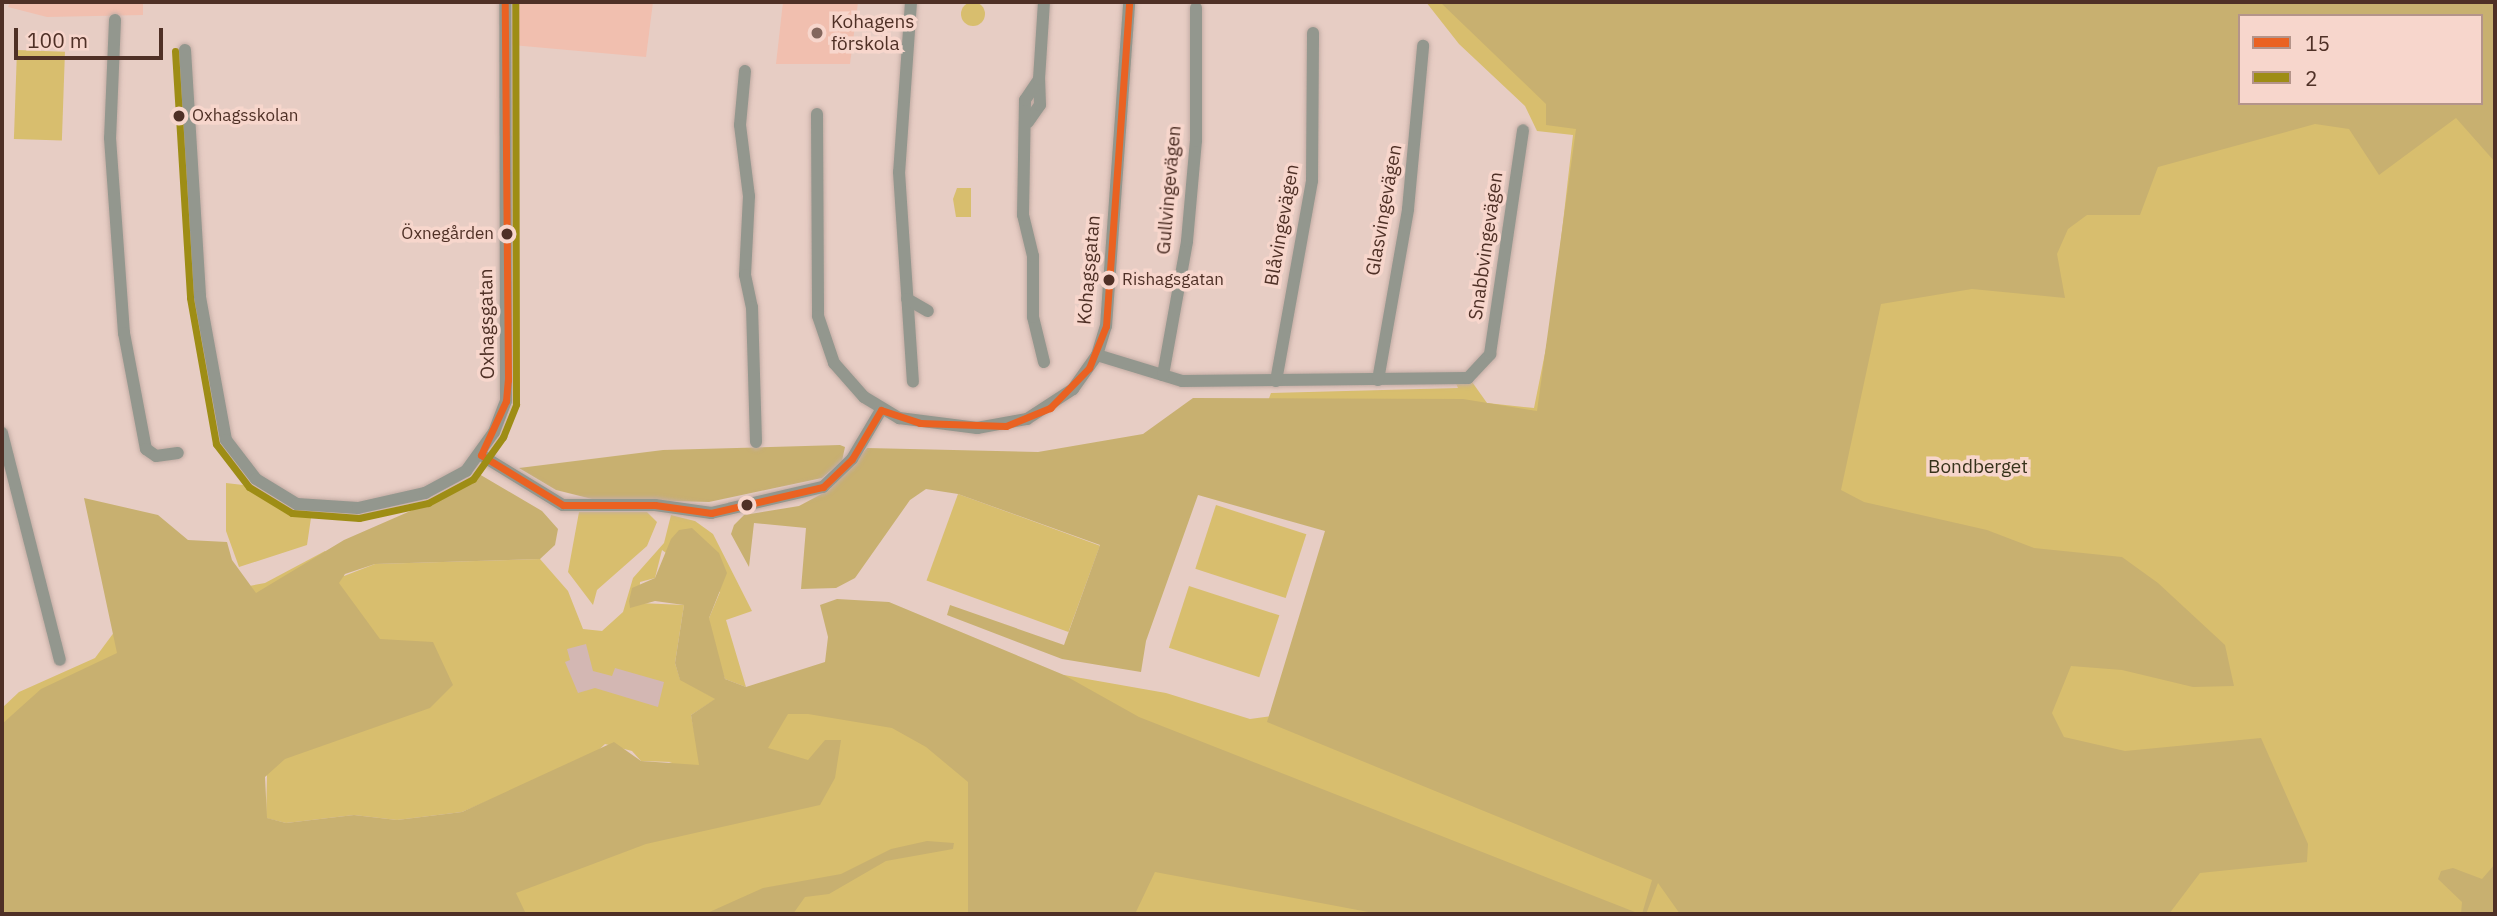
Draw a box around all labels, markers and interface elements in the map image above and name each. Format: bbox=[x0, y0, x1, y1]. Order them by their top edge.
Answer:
place label: Kohagens förskola bbox=[831, 11, 915, 55]
scale bar bbox=[18, 14, 166, 58]
legend bbox=[2238, 14, 2483, 105]
marker: Kohagens förskola bbox=[809, 25, 825, 41]
text: 100 m bbox=[27, 26, 88, 54]
text: 15 bbox=[2305, 29, 2330, 57]
text: 2 bbox=[2305, 64, 2318, 92]
place label: Oxhagsskolan bbox=[192, 106, 298, 126]
marker: Oxhagsskolan bbox=[172, 109, 186, 123]
street label: Gullvingevägen bbox=[1152, 124, 1186, 256]
street label: Glasvingevägen bbox=[1361, 142, 1407, 278]
street label: Blåvingevägen bbox=[1260, 162, 1304, 288]
street label: Snabbvingevägen bbox=[1464, 170, 1508, 322]
street label: Kohagsgatan bbox=[1073, 214, 1105, 326]
place label: Öxnegården bbox=[401, 224, 494, 244]
marker: Öxnegården bbox=[500, 227, 514, 241]
street label: Oxhagsgatan bbox=[475, 268, 499, 380]
place label: Rishagsgatan bbox=[1122, 270, 1224, 290]
marker: Rishagsgatan bbox=[1102, 273, 1116, 287]
park label: Bondberget bbox=[1928, 456, 2028, 478]
unlabelled marker bbox=[740, 498, 754, 512]

